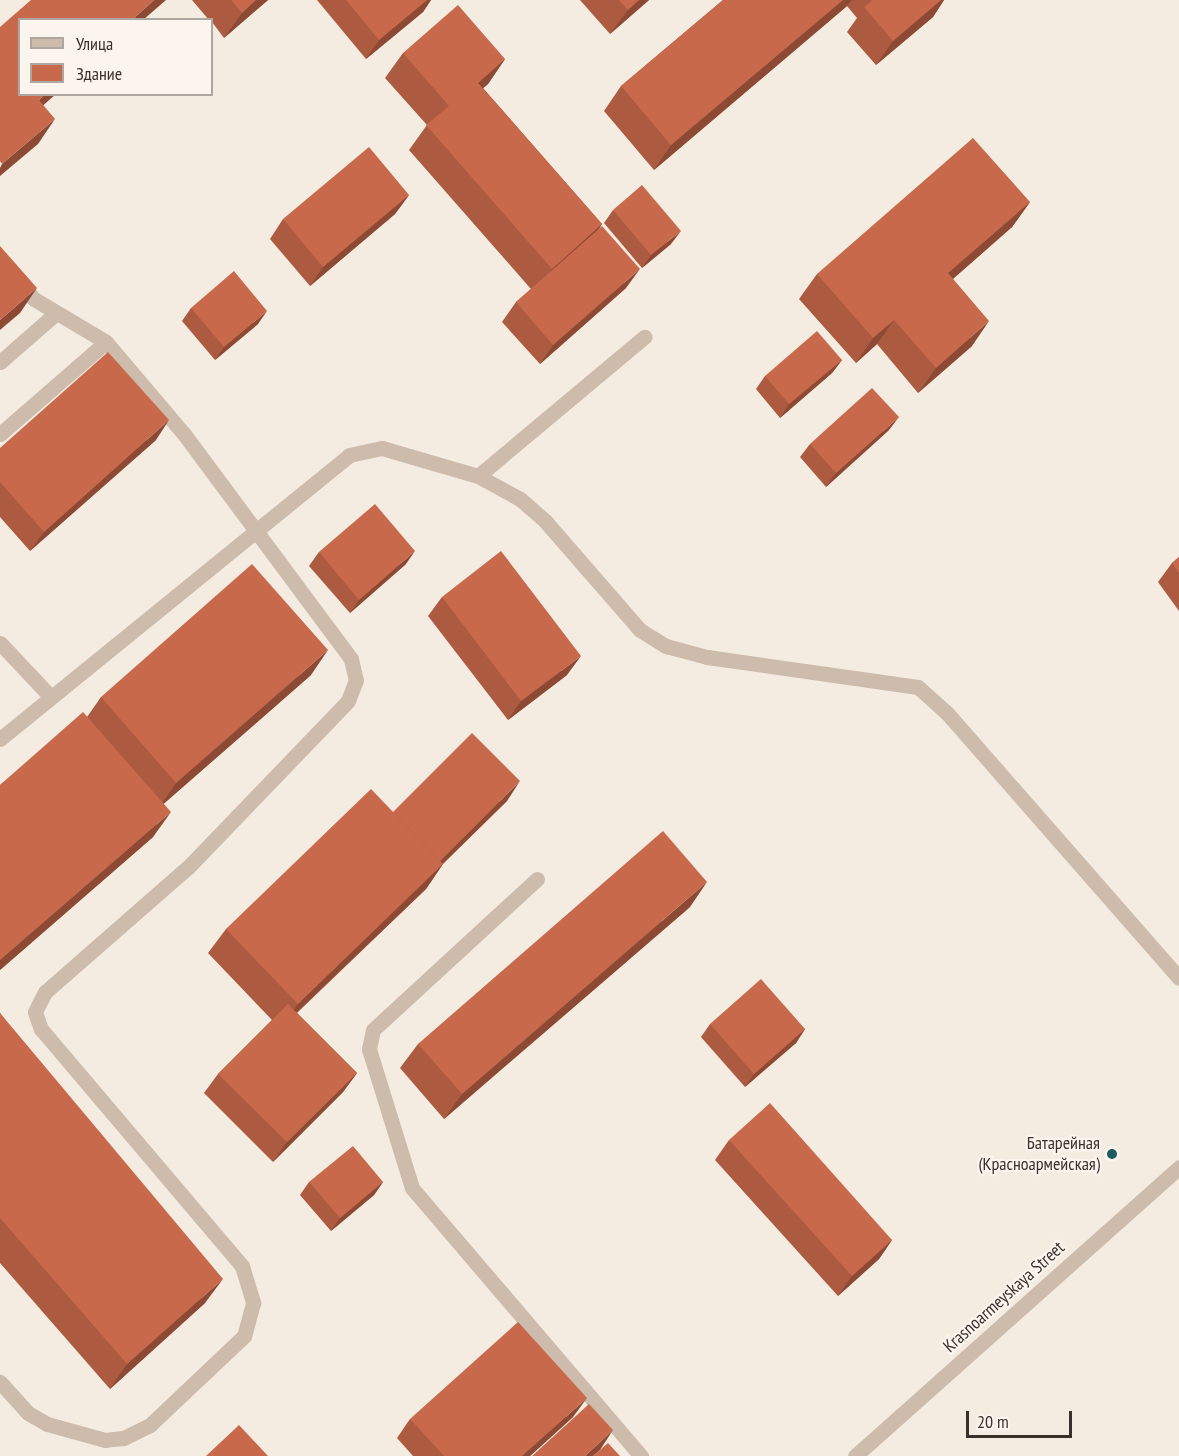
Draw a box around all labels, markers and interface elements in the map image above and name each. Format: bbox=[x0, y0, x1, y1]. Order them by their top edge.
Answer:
legend bbox=[18, 18, 213, 96]
text: Улица bbox=[76, 32, 113, 55]
text: Здание bbox=[76, 62, 122, 85]
place label: Батарейная (Красноармейская) bbox=[978, 1133, 1100, 1176]
marker: Батарейная (Красноармейская) bbox=[1105, 1147, 1119, 1161]
street label: Krasnoarmeyskaya Street bbox=[939, 1237, 1069, 1357]
scale bar bbox=[969, 1399, 1076, 1437]
text: 20 m bbox=[977, 1410, 1009, 1433]

